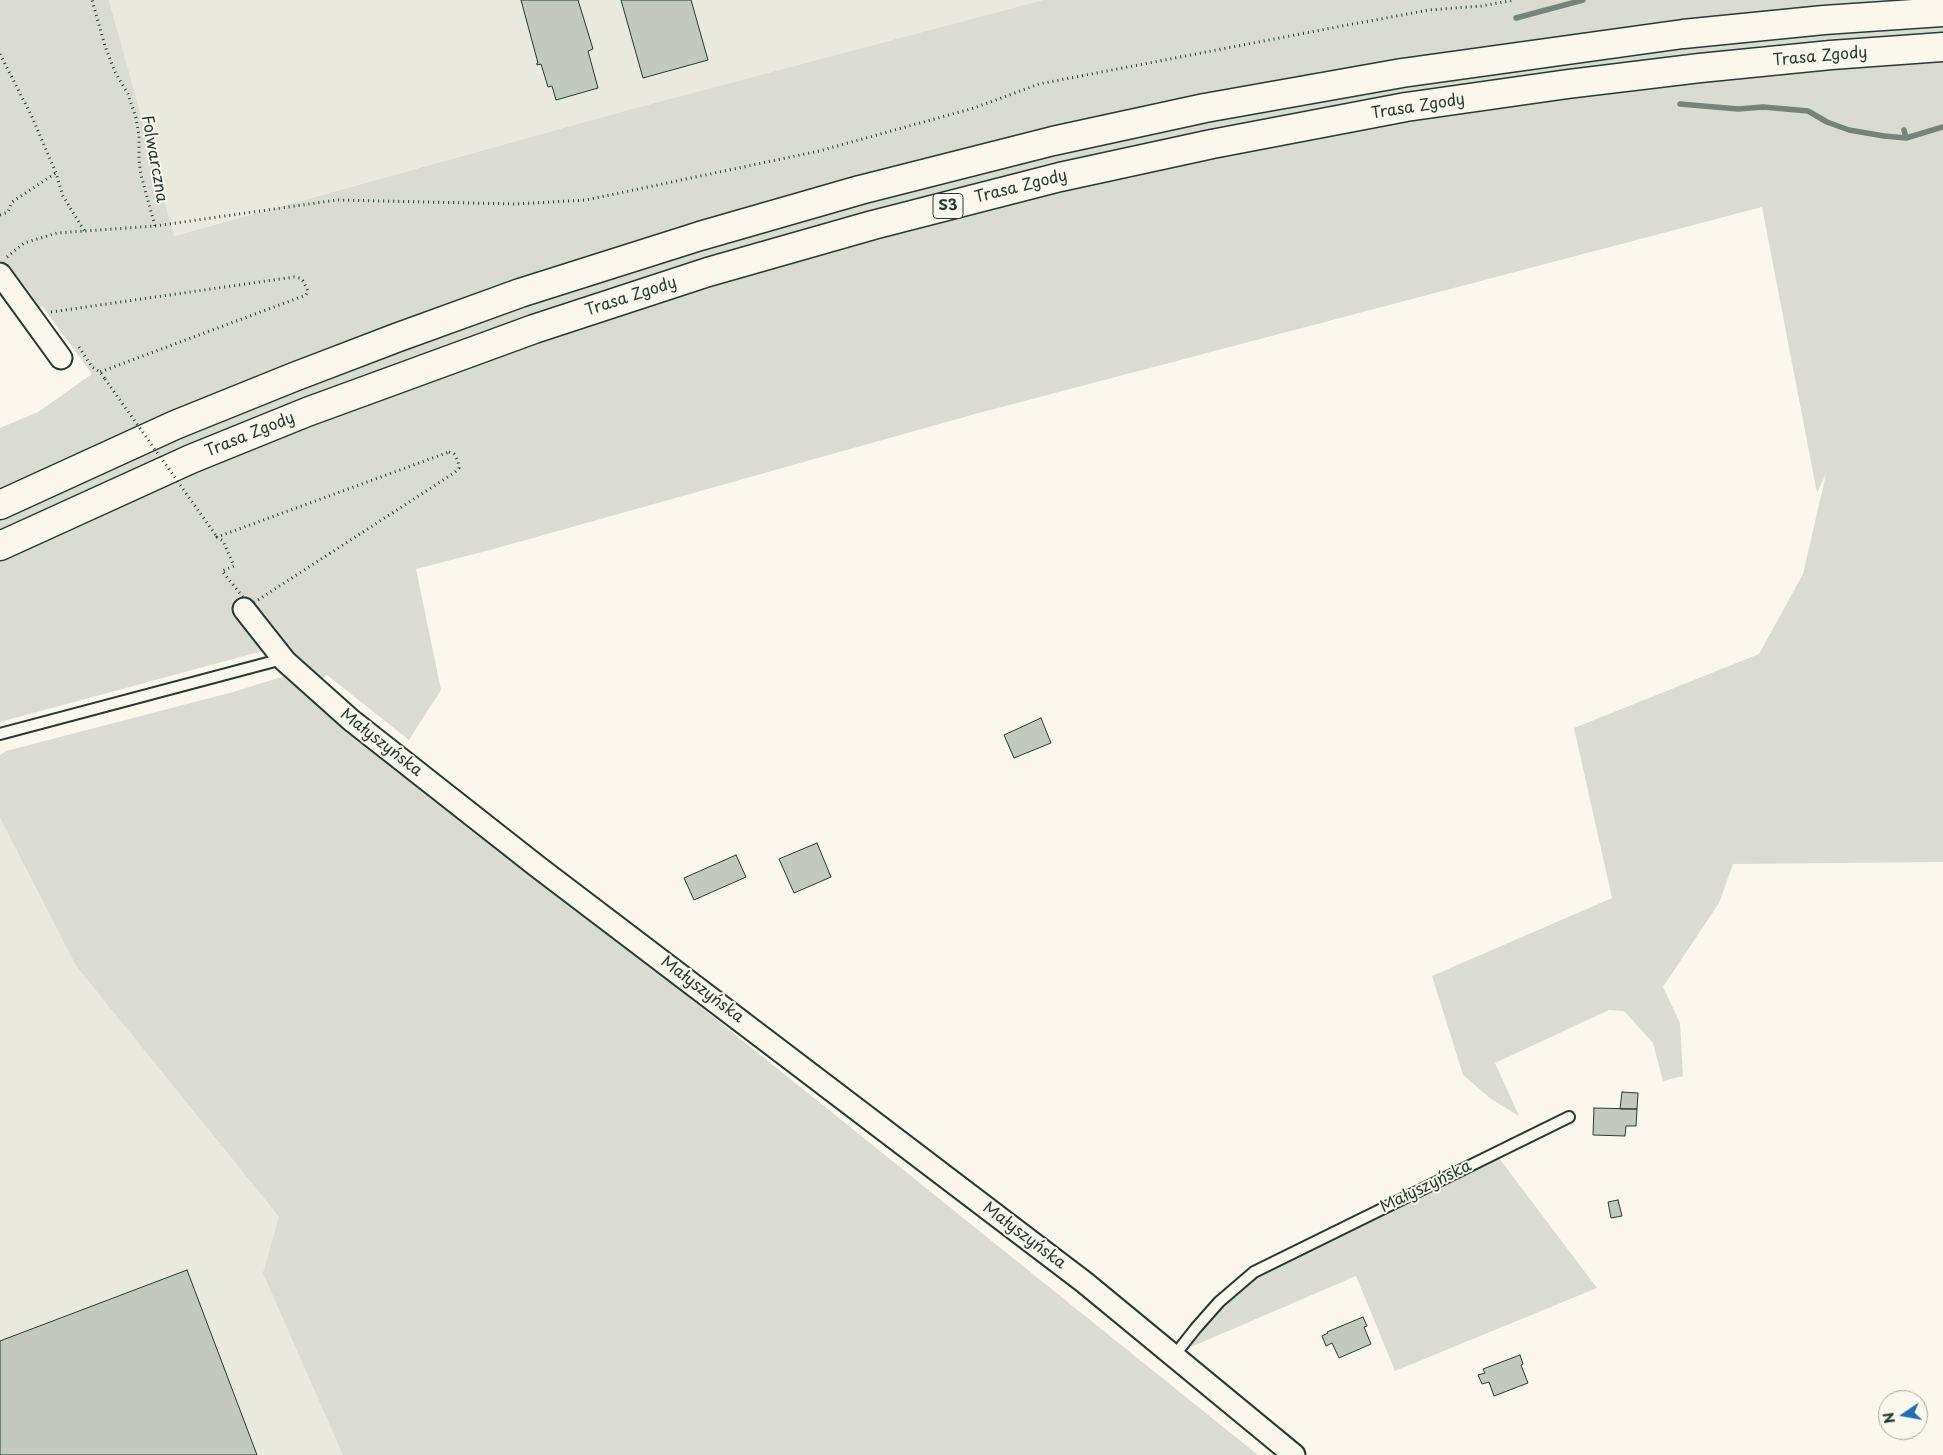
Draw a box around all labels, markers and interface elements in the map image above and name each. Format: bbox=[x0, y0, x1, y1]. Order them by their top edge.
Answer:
street label: Trasa Zgody bbox=[1772, 43, 1868, 71]
street label: Trasa Zgody bbox=[1370, 90, 1466, 124]
street label: Folwarczna bbox=[137, 114, 171, 204]
street label: Trasa Zgody bbox=[973, 166, 1069, 208]
road number: S3 bbox=[933, 194, 963, 218]
street label: Trasa Zgody bbox=[583, 273, 679, 321]
street label: Trasa Zgody bbox=[202, 408, 298, 462]
street label: Małyszyńska bbox=[336, 705, 426, 781]
street label: Małyszyńska bbox=[657, 952, 747, 1028]
street label: Małyszyńska bbox=[1377, 1157, 1475, 1217]
street label: Małyszyńska bbox=[979, 1198, 1069, 1274]
north arrow bbox=[1878, 1390, 1928, 1440]
text: N bbox=[1877, 1410, 1900, 1426]

